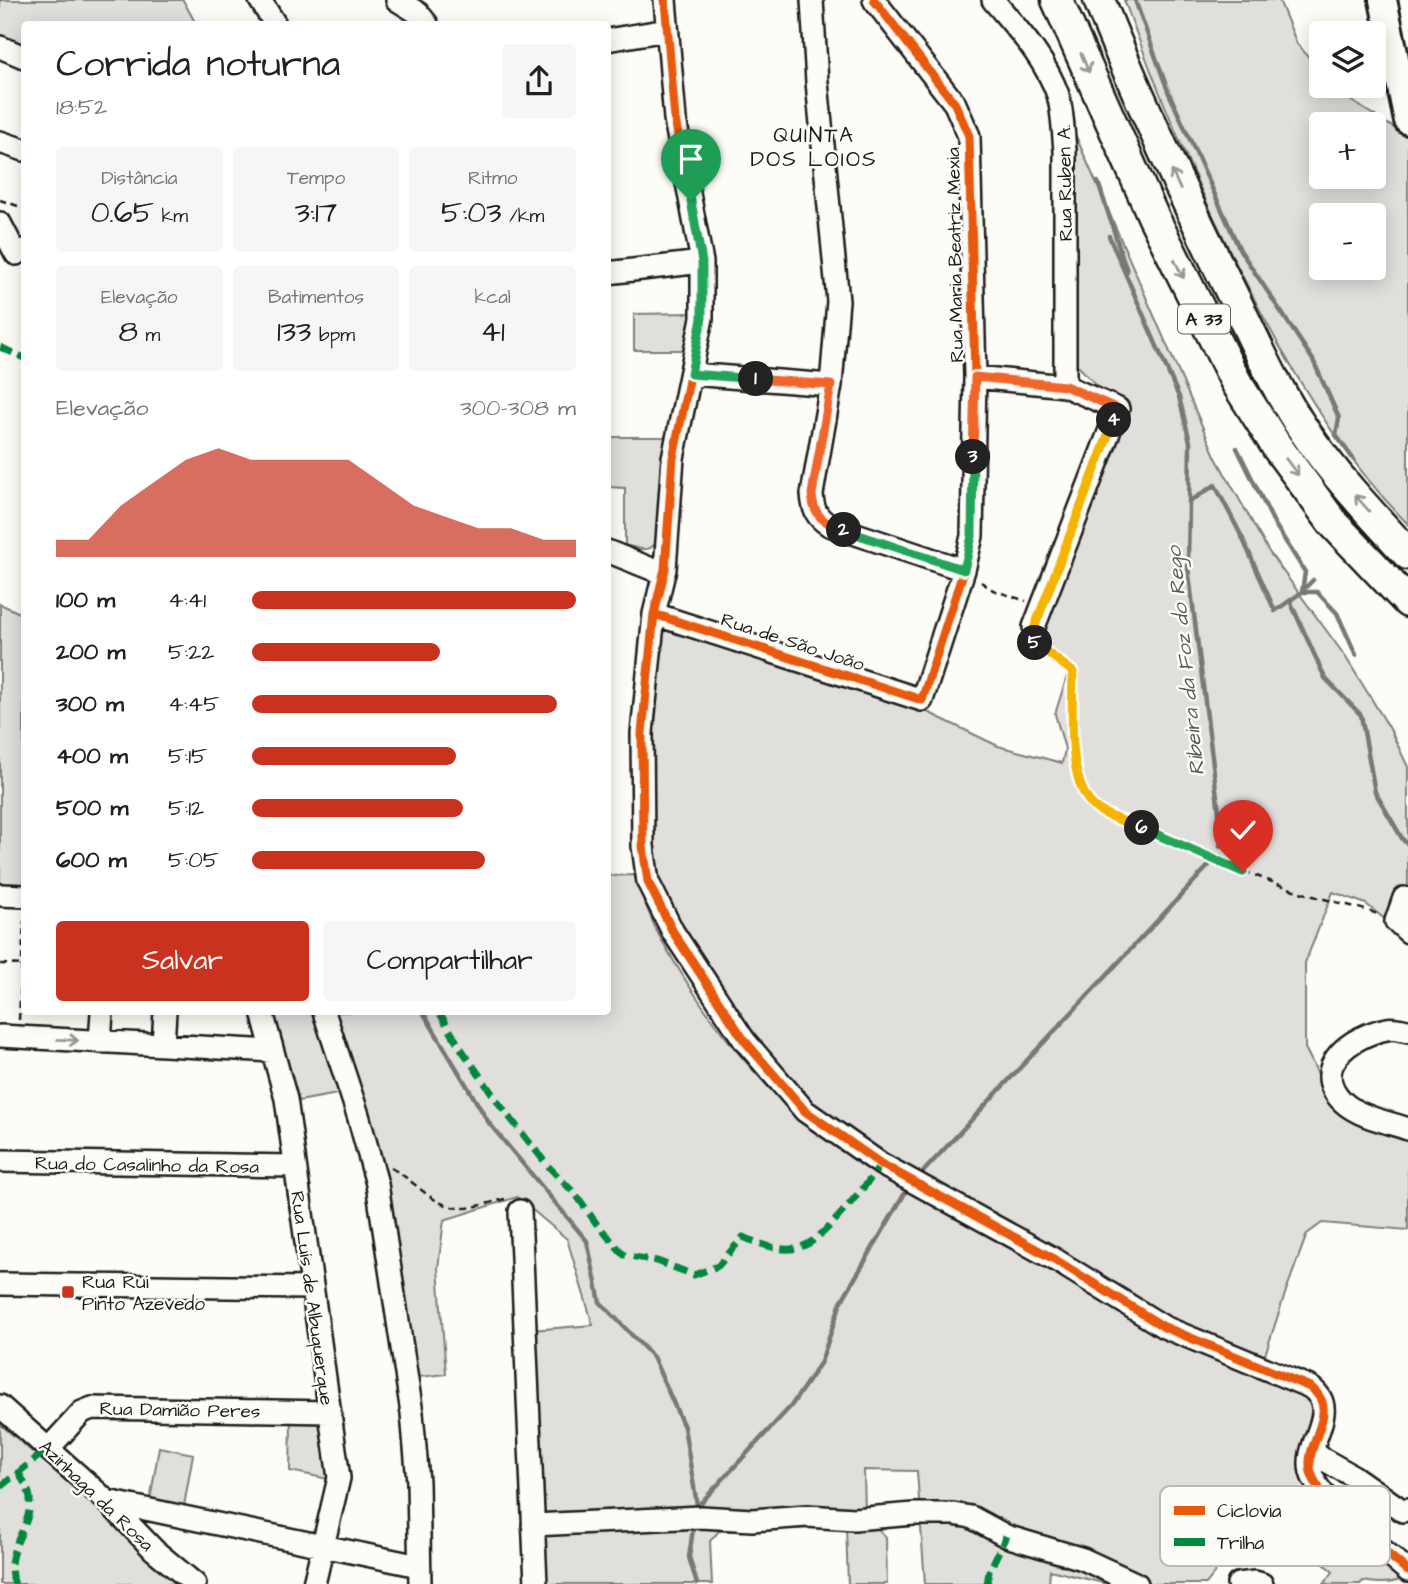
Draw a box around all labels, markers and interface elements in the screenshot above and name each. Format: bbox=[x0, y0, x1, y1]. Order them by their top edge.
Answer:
map controls bbox=[1309, 21, 1386, 280]
button: layers bbox=[1309, 21, 1386, 98]
text: Corrida noturna bbox=[56, 39, 340, 91]
button: share bbox=[502, 44, 576, 118]
one-way arrow bbox=[1079, 51, 1092, 73]
text: 18:52 bbox=[56, 91, 107, 123]
button: + bbox=[1309, 112, 1386, 189]
district label: QUINTA DOS LOIOS bbox=[751, 121, 877, 174]
street label: Rua Ruben A. bbox=[1051, 124, 1080, 241]
pin bbox=[661, 129, 721, 201]
icon: arrive bbox=[672, 140, 710, 178]
street label: Rua Maria Beatriz Mexia bbox=[940, 147, 971, 363]
text: Distância bbox=[101, 165, 177, 192]
text: Tempo bbox=[287, 165, 345, 192]
text: Ritmo bbox=[468, 165, 517, 192]
one-way arrow bbox=[1169, 170, 1182, 191]
text: 0.65 bbox=[91, 192, 154, 234]
text: 3:17 bbox=[295, 192, 337, 234]
text: 5:03 bbox=[441, 192, 502, 234]
text: km bbox=[154, 203, 188, 230]
text: /km bbox=[502, 203, 544, 230]
button: − bbox=[1309, 203, 1386, 280]
one-way arrow bbox=[1173, 258, 1187, 279]
text: Elevação bbox=[101, 284, 178, 311]
text: Batimentos bbox=[268, 284, 364, 311]
text: kcal bbox=[474, 284, 511, 311]
road number: A 33 bbox=[1178, 304, 1230, 334]
text: 8 bbox=[118, 311, 138, 353]
text: 133 bbox=[277, 311, 311, 353]
text: 41 bbox=[481, 311, 505, 353]
text: m bbox=[138, 322, 160, 349]
text: bpm bbox=[311, 322, 355, 349]
pin: 1 bbox=[738, 362, 774, 396]
text: 1 bbox=[754, 365, 757, 392]
text: Elevação bbox=[56, 392, 149, 424]
text: 300–308 m bbox=[460, 392, 576, 424]
pin: 4 bbox=[1096, 402, 1132, 438]
text: 4 bbox=[1107, 406, 1120, 433]
pin: 3 bbox=[956, 440, 990, 475]
text: 3 bbox=[968, 443, 977, 470]
one-way arrow bbox=[1284, 457, 1299, 476]
one-way arrow bbox=[1354, 495, 1370, 513]
pin: 2 bbox=[826, 512, 862, 548]
text: 2 bbox=[838, 516, 849, 543]
water label: Ribeira da Foz do Rego bbox=[1159, 543, 1213, 777]
text: 100 m bbox=[56, 584, 115, 616]
text: 4:41 bbox=[168, 584, 206, 616]
street label: Rua de São João bbox=[717, 607, 868, 678]
pin: 5 bbox=[1018, 626, 1052, 660]
text: 5 bbox=[1028, 629, 1041, 656]
text: 200 m bbox=[56, 636, 125, 668]
text: 5:22 bbox=[168, 636, 214, 668]
text: 300 m bbox=[56, 688, 124, 720]
text: 4:45 bbox=[168, 688, 219, 720]
text: 400 m bbox=[56, 740, 128, 772]
text: 5:15 bbox=[168, 740, 207, 772]
text: 500 m bbox=[56, 792, 128, 824]
text: 5:12 bbox=[168, 792, 204, 824]
pin bbox=[1213, 800, 1273, 872]
pin: 6 bbox=[1124, 810, 1160, 846]
icon: check bbox=[1224, 811, 1262, 849]
text: 6 bbox=[1136, 814, 1147, 841]
text: 600 m bbox=[56, 844, 127, 876]
text: 5:05 bbox=[168, 844, 219, 876]
button: Salvar bbox=[56, 921, 309, 1001]
button: Compartilhar bbox=[323, 921, 576, 1001]
one-way arrow bbox=[56, 1034, 79, 1047]
street label: Rua do Casalinho da Rosa bbox=[35, 1150, 260, 1181]
street label: Rua Luís de Albuquerque bbox=[283, 1189, 340, 1407]
place label: Rua Rui Pinto Azevedo bbox=[82, 1269, 205, 1318]
marker: Rua Rui Pinto Azevedo bbox=[60, 1284, 76, 1300]
street label: Rua Damião Peres bbox=[99, 1396, 261, 1425]
street label: Azinhaga da Rosa bbox=[32, 1434, 160, 1559]
legend bbox=[1160, 1486, 1390, 1566]
text: Ciclovia bbox=[1217, 1498, 1282, 1525]
text: Trilha bbox=[1217, 1530, 1265, 1557]

